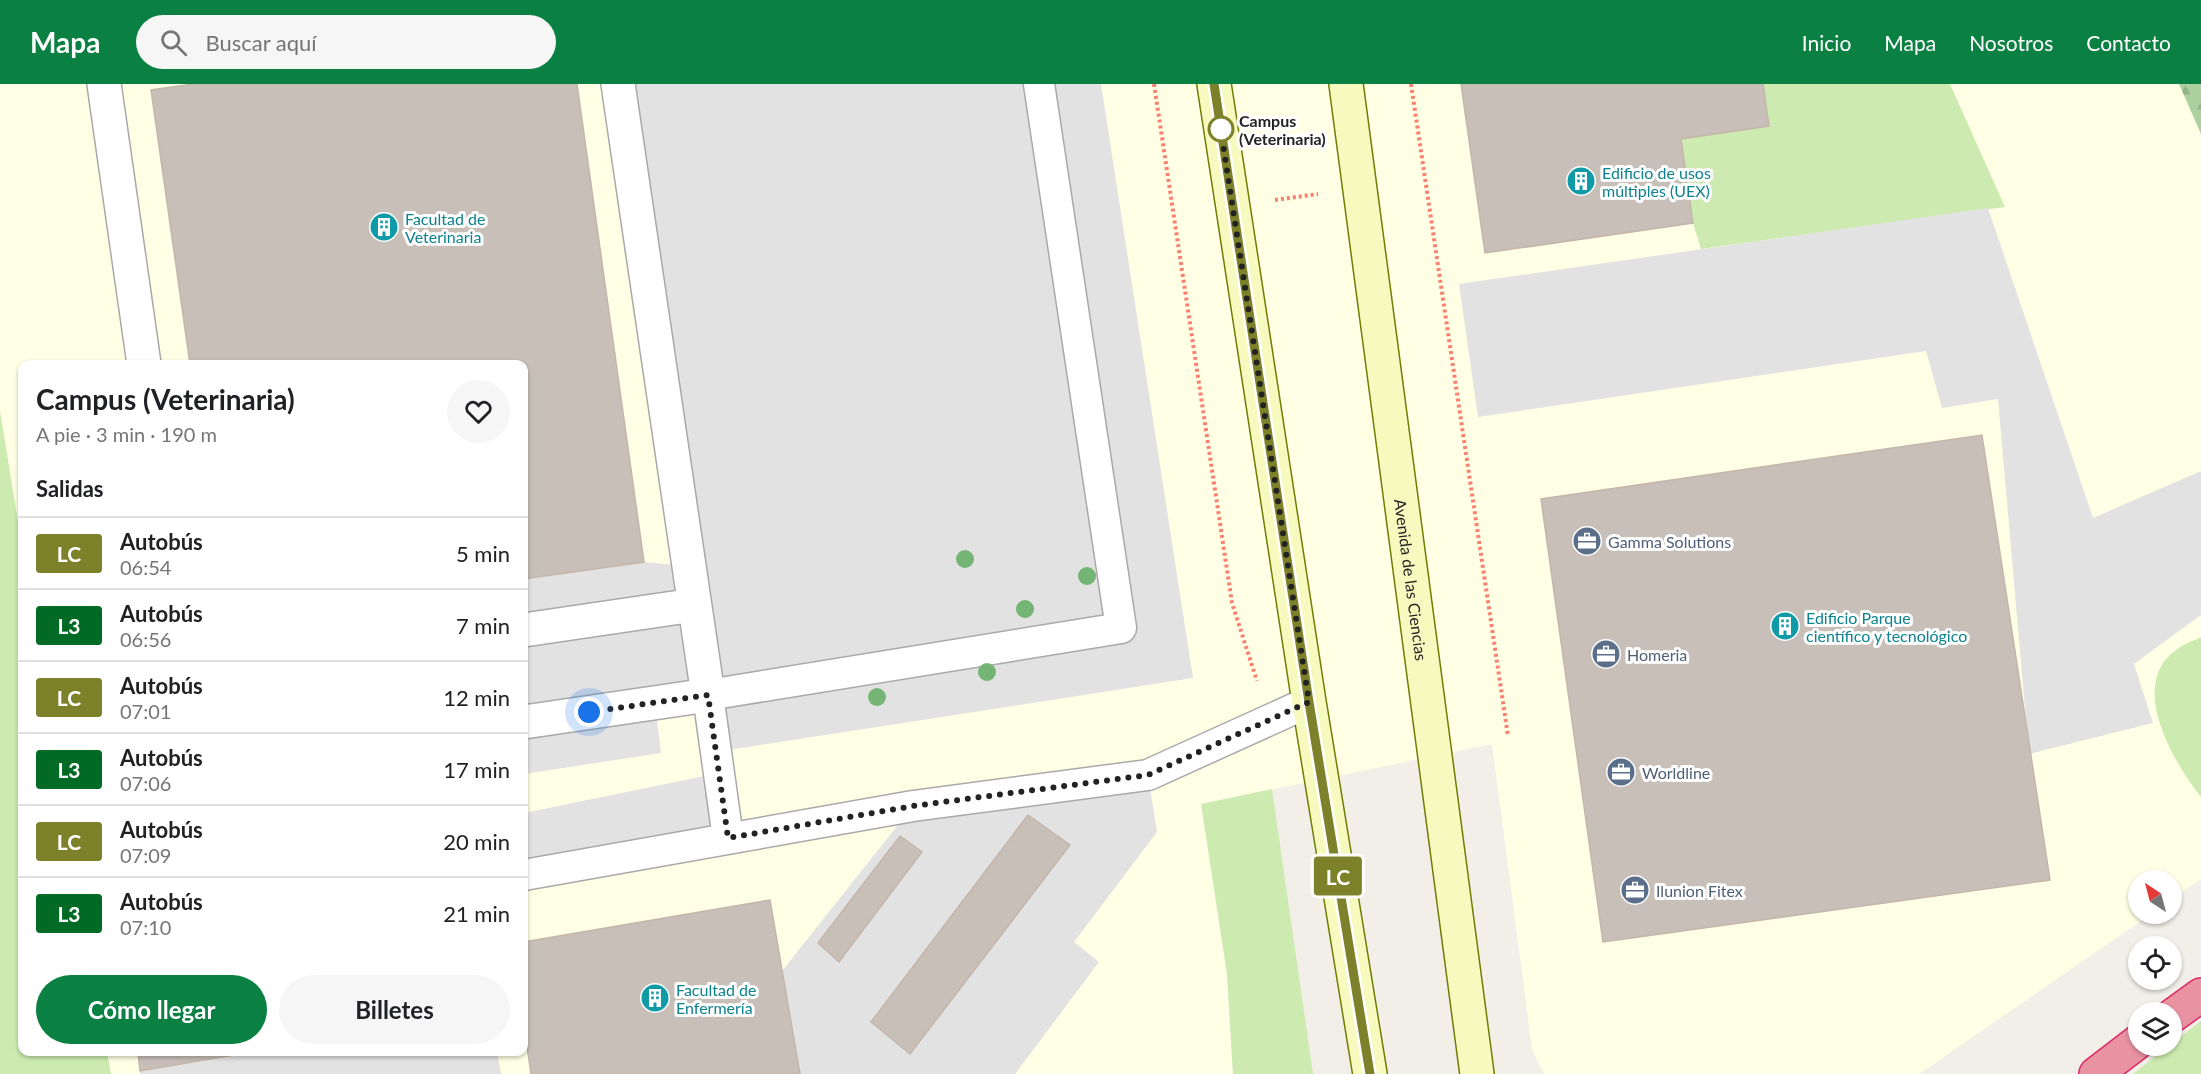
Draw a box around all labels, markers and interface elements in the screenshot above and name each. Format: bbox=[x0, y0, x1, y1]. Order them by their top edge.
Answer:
search box bbox=[136, 15, 556, 69]
text: Mapa bbox=[30, 25, 100, 59]
icon: search bbox=[157, 26, 190, 59]
text: Buscar aquí bbox=[205, 29, 317, 56]
text: Inicio bbox=[1802, 30, 1851, 55]
text: Mapa bbox=[1884, 30, 1936, 55]
text: Nosotros bbox=[1969, 30, 2053, 55]
text: Contacto bbox=[2086, 30, 2171, 55]
place label: Campus (Veterinaria) bbox=[1239, 111, 1326, 148]
marker: Campus (Veterinaria) bbox=[1208, 116, 1234, 142]
place label: Edificio de usos múltiples (UEX) bbox=[1602, 163, 1711, 200]
building icon: Edificio de usos múltiples (UEX) bbox=[1565, 165, 1597, 197]
place label: Facultad de Veterinaria bbox=[405, 209, 485, 246]
building icon: Facultad de Veterinaria bbox=[368, 211, 400, 243]
button: heart bbox=[447, 380, 510, 443]
text: Campus (Veterinaria) bbox=[36, 382, 295, 416]
text: A pie · 3 min · 190 m bbox=[36, 422, 217, 446]
text: Salidas bbox=[36, 475, 103, 502]
street label: Avenida de las Ciencias bbox=[1391, 498, 1432, 662]
office icon: Gamma Solutions bbox=[1571, 525, 1603, 557]
text: Autobús bbox=[120, 528, 203, 555]
place label: Gamma Solutions bbox=[1608, 532, 1731, 551]
text: 5 min bbox=[456, 540, 510, 567]
text: LC bbox=[57, 541, 81, 566]
text: 06:54 bbox=[120, 555, 171, 579]
text: Autobús bbox=[120, 600, 203, 627]
place label: Edificio Parque científico y tecnológico bbox=[1806, 608, 1967, 645]
building icon: Edificio Parque científico y tecnológico bbox=[1769, 610, 1801, 642]
text: 7 min bbox=[456, 612, 510, 639]
text: L3 bbox=[57, 613, 81, 638]
text: 06:56 bbox=[120, 627, 171, 651]
office icon: Homeria bbox=[1590, 638, 1622, 670]
place label: Homeria bbox=[1627, 645, 1687, 664]
text: Autobús bbox=[120, 672, 203, 699]
text: 12 min bbox=[443, 684, 510, 711]
text: LC bbox=[57, 685, 81, 710]
your location bbox=[574, 697, 604, 727]
text: 07:01 bbox=[120, 699, 171, 723]
text: Autobús bbox=[120, 744, 203, 771]
text: 17 min bbox=[443, 756, 510, 783]
office icon: Worldline bbox=[1605, 756, 1637, 788]
text: L3 bbox=[57, 757, 81, 782]
place label: Worldline bbox=[1642, 763, 1710, 782]
text: 07:06 bbox=[120, 771, 171, 795]
text: Autobús bbox=[120, 816, 203, 843]
text: 20 min bbox=[443, 828, 510, 855]
text: LC bbox=[57, 829, 81, 854]
text: 07:09 bbox=[120, 843, 171, 867]
line badge: LC bbox=[1311, 856, 1365, 896]
text: LC bbox=[1326, 864, 1350, 889]
north arrow bbox=[2128, 870, 2182, 924]
map controls bbox=[2128, 870, 2182, 1056]
office icon: Ilunion Fitex bbox=[1619, 874, 1651, 906]
place label: Ilunion Fitex bbox=[1656, 881, 1743, 900]
text: Autobús bbox=[120, 888, 203, 915]
text: 21 min bbox=[443, 900, 510, 927]
text: L3 bbox=[57, 901, 81, 926]
text: 07:10 bbox=[120, 915, 171, 939]
button: locate bbox=[2128, 936, 2182, 990]
button: Cómo llegar bbox=[36, 975, 267, 1044]
button: Billetes bbox=[279, 975, 510, 1044]
place label: Facultad de Enfermería bbox=[676, 980, 756, 1017]
building icon: Facultad de Enfermería bbox=[639, 982, 671, 1014]
button: layers bbox=[2128, 1002, 2182, 1056]

